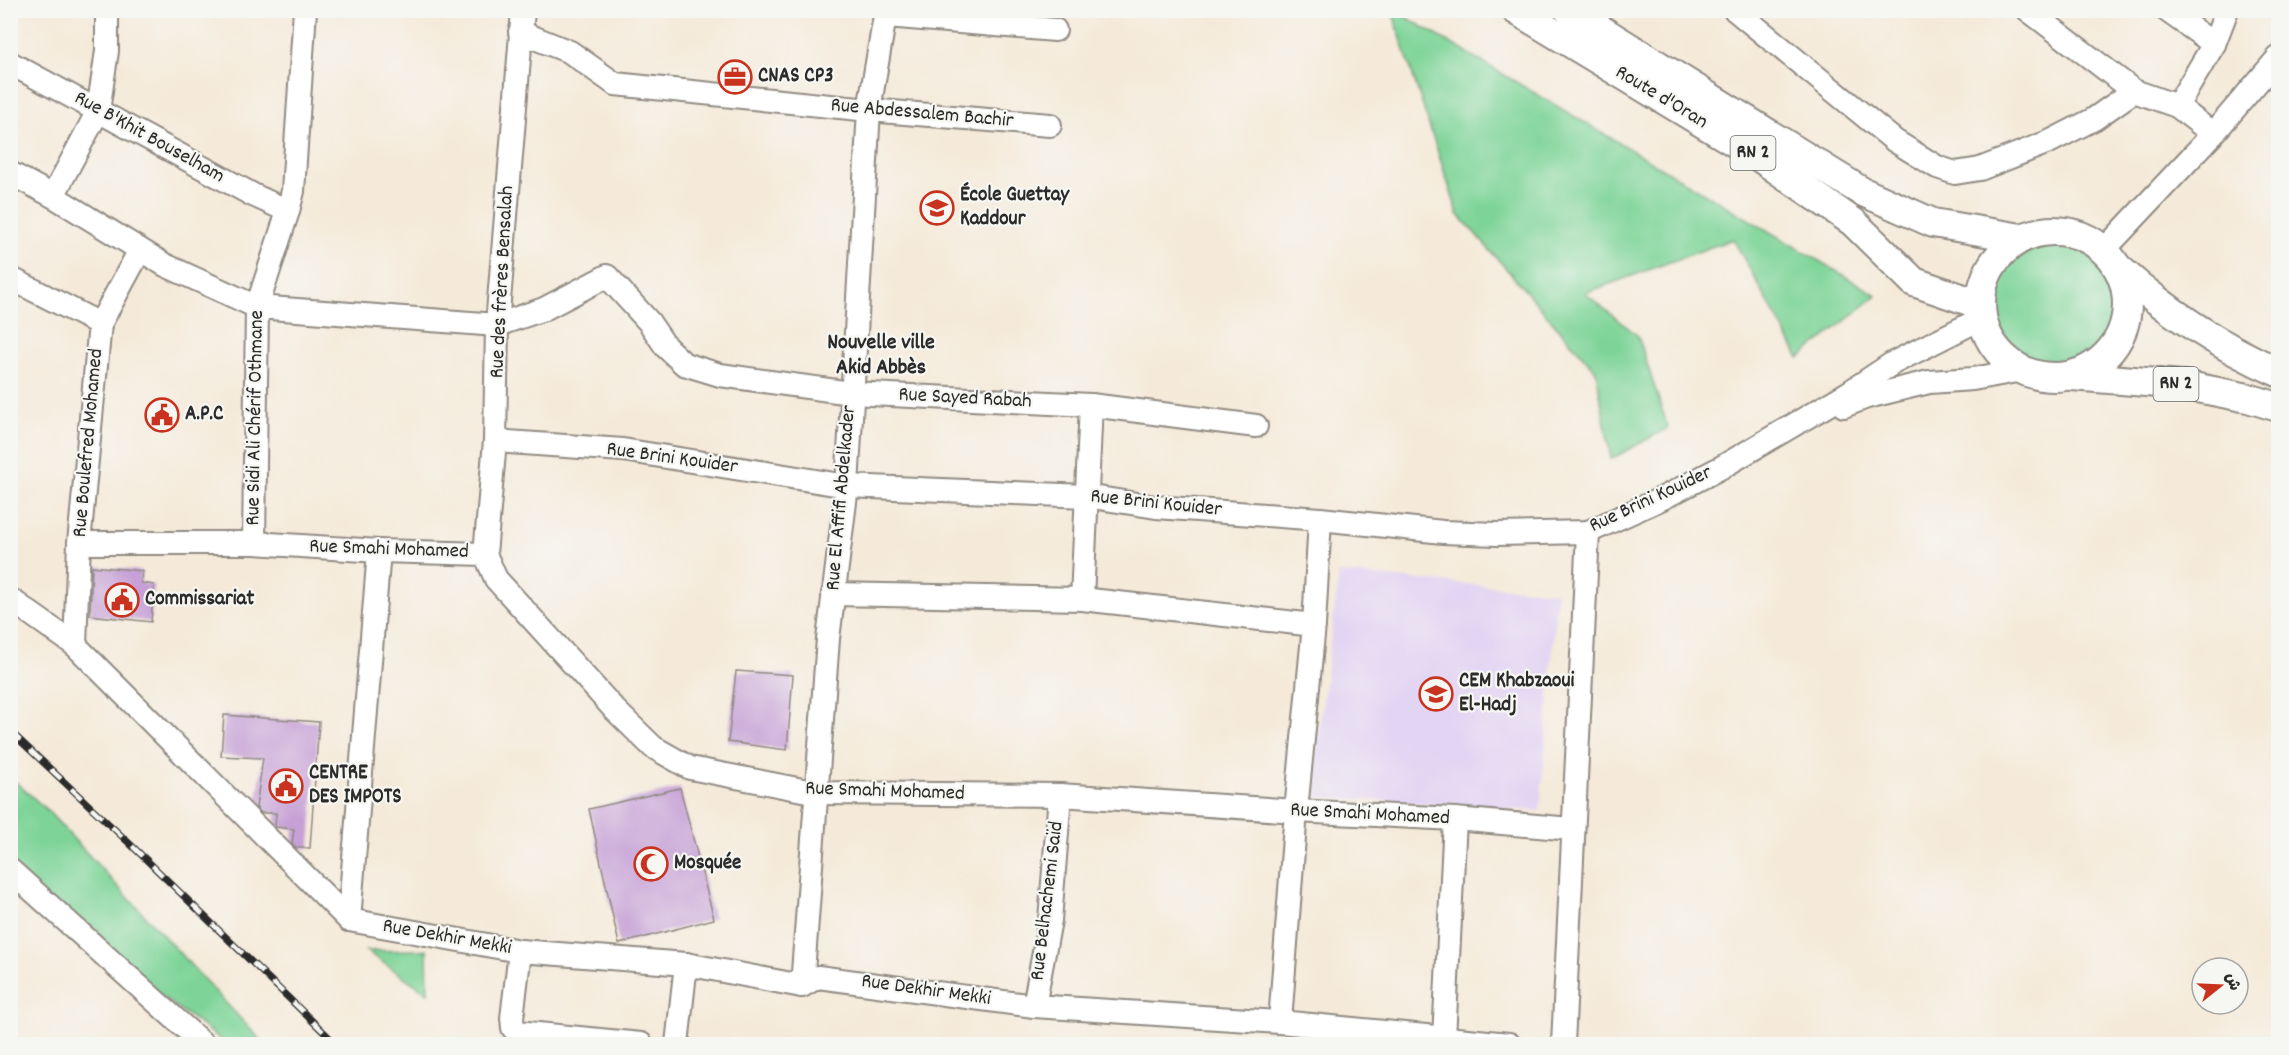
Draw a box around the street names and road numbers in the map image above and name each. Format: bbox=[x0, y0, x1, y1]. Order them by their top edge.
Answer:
street label: Route d'Oran bbox=[1609, 58, 1713, 138]
street label: Rue B'Khit Bouselham bbox=[68, 84, 230, 192]
street label: Rue Abdessalem Bachir bbox=[829, 91, 1015, 137]
road number: RN 2 bbox=[1730, 136, 1776, 170]
street label: Rue des frères Bensalah bbox=[483, 185, 523, 379]
street label: Rue Sidi Ali Chérif Othmane bbox=[239, 310, 273, 526]
street label: Rue Boulefred Mohamed bbox=[66, 347, 112, 539]
road number: RN 2 bbox=[2154, 367, 2198, 401]
street label: Rue Sayed Rabah bbox=[898, 381, 1032, 417]
street label: Rue El Affifi Abdelkader bbox=[819, 404, 865, 592]
street label: Rue Brini Kouider bbox=[605, 435, 740, 483]
street label: Rue Brini Kouider bbox=[1585, 458, 1717, 542]
street label: Rue Brini Kouider bbox=[1089, 482, 1223, 526]
street label: Rue Smahi Mohamed bbox=[309, 532, 469, 568]
street label: Rue Smahi Mohamed bbox=[805, 774, 965, 810]
street label: Rue Smahi Mohamed bbox=[1289, 796, 1451, 834]
street label: Rue Belhachemi Saïd bbox=[1023, 820, 1073, 982]
street label: Rue Dekhir Mekki bbox=[380, 912, 514, 964]
street label: Rue Dekhir Mekki bbox=[859, 967, 993, 1015]

